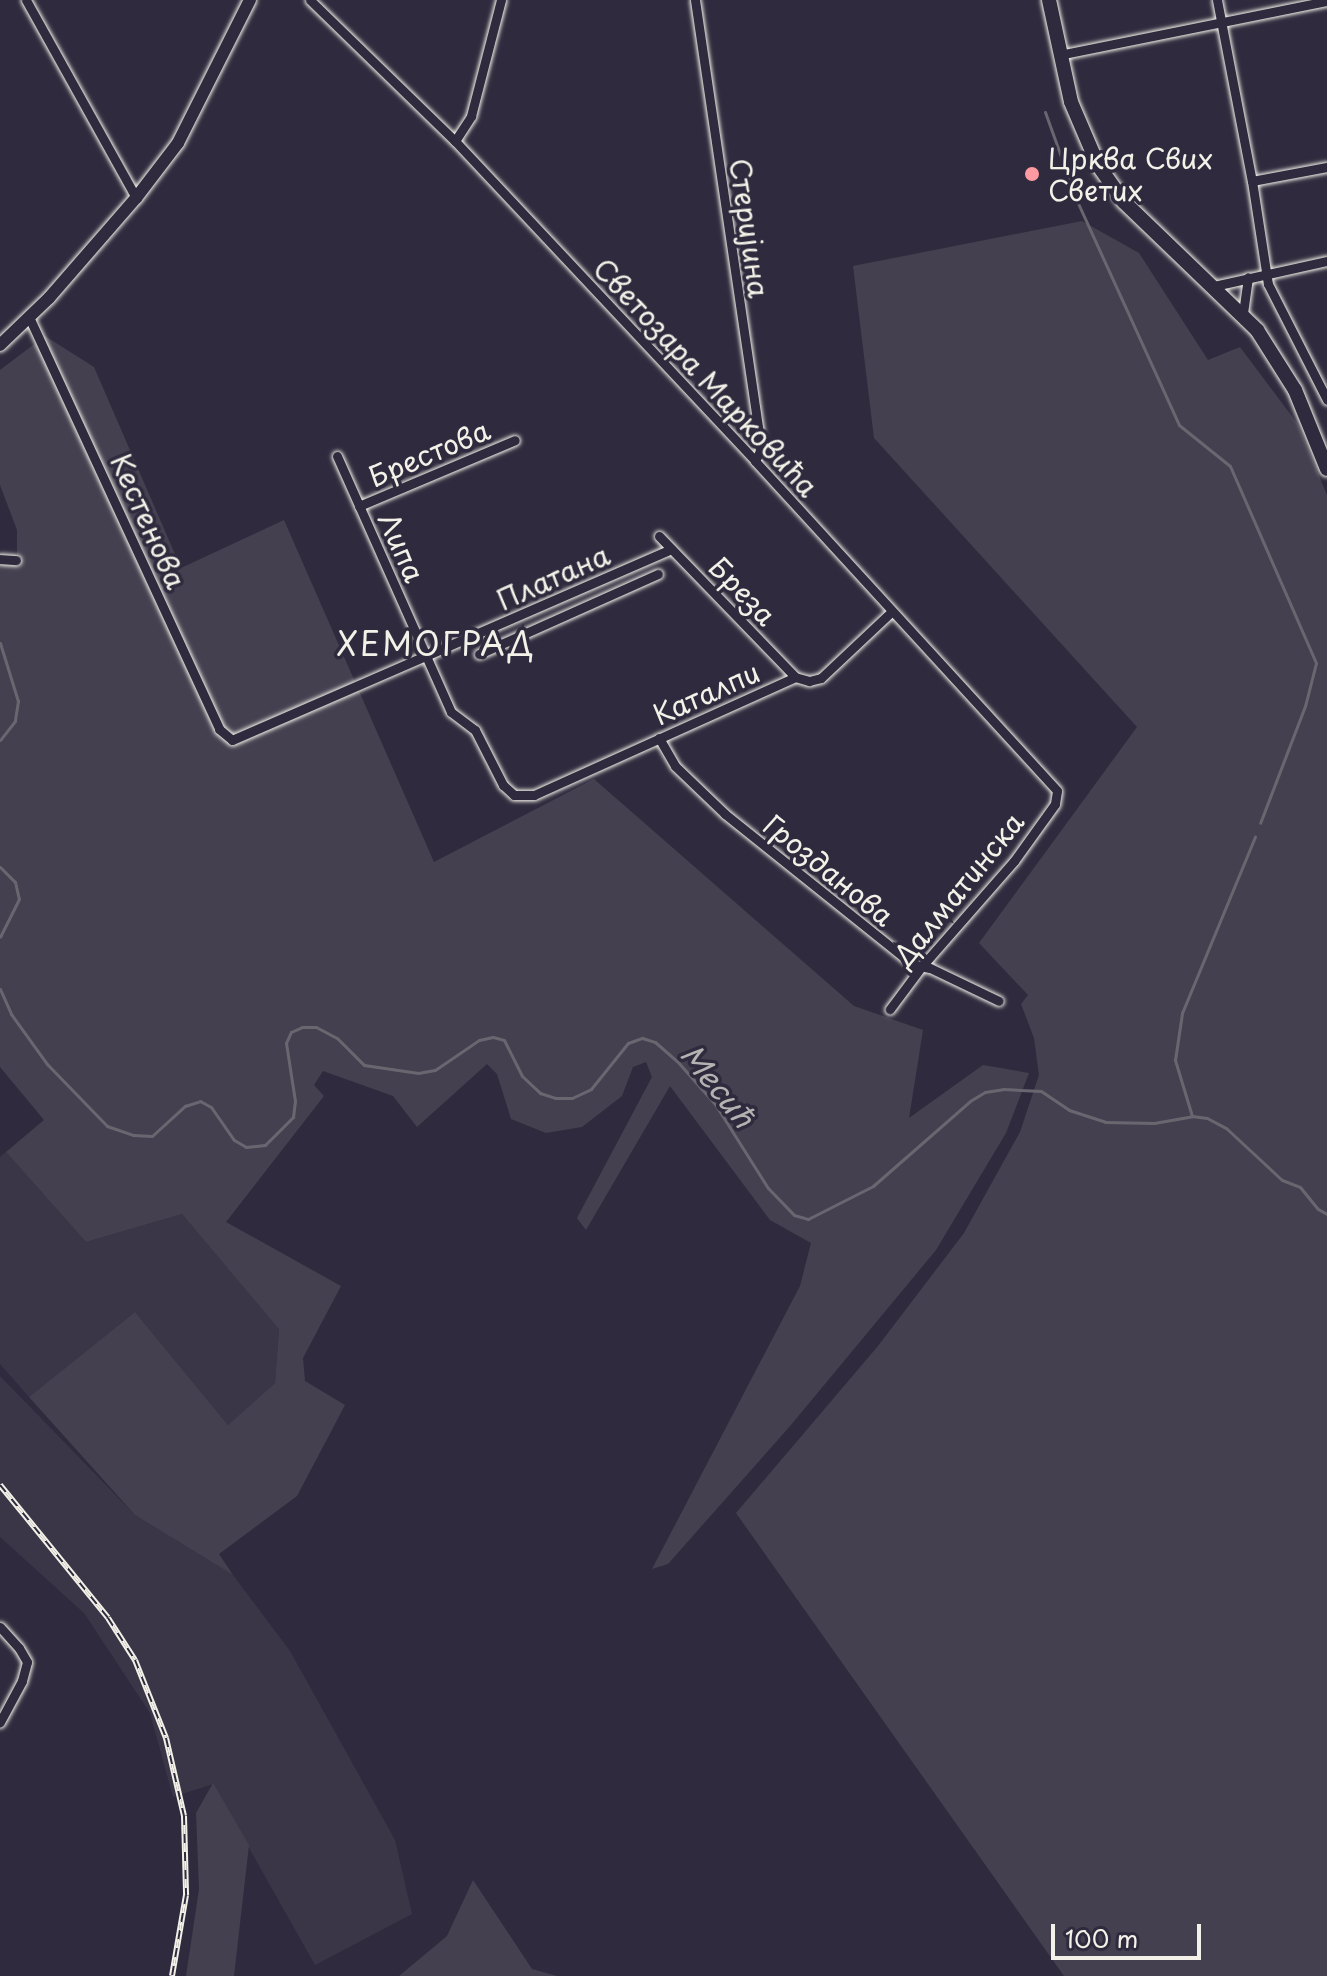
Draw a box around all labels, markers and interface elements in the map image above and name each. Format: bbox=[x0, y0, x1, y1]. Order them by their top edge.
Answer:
place label: Црква Свих Светих bbox=[1048, 141, 1214, 207]
street label: Стеријина bbox=[724, 156, 776, 300]
marker: Црква Свих Светих bbox=[1023, 165, 1041, 183]
street label: Светозара Марковића bbox=[586, 250, 826, 504]
street label: Брестова bbox=[364, 413, 494, 493]
street label: Кестенова bbox=[104, 448, 194, 594]
street label: Липа bbox=[372, 507, 432, 587]
street label: Платана bbox=[492, 537, 614, 617]
street label: Бреза bbox=[703, 550, 783, 632]
district label: ХЕМОГРАД bbox=[338, 624, 534, 662]
street label: Каталпи bbox=[648, 655, 764, 731]
street label: Далматинска bbox=[886, 805, 1030, 973]
street label: Грозданова bbox=[757, 807, 901, 933]
water label: Месић bbox=[674, 1036, 762, 1134]
scale bar bbox=[1055, 1908, 1205, 1958]
text: 100 m bbox=[1065, 1920, 1138, 1956]

